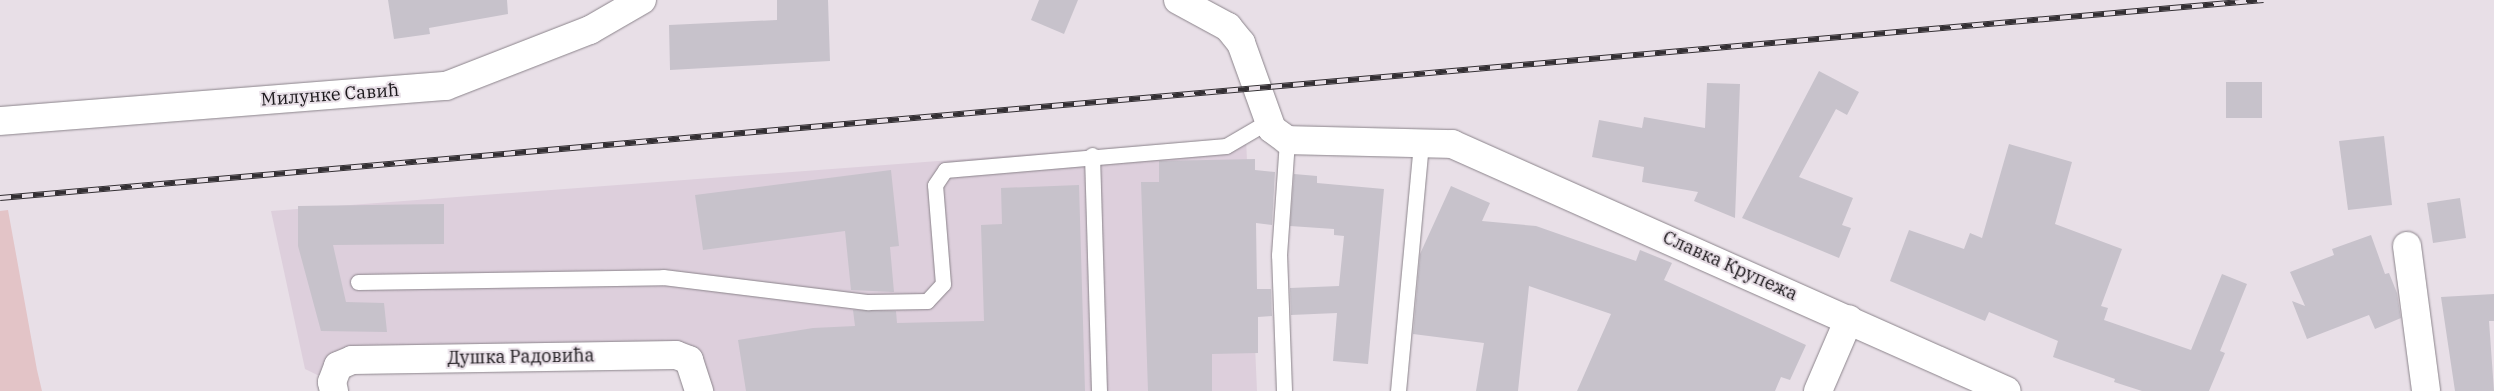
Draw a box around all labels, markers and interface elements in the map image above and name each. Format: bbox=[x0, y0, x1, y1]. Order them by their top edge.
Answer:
street label: Милунке Савић bbox=[260, 79, 400, 111]
street label: Славка Крупежа bbox=[1659, 227, 1801, 305]
street label: Душка Радовића bbox=[447, 345, 595, 369]

